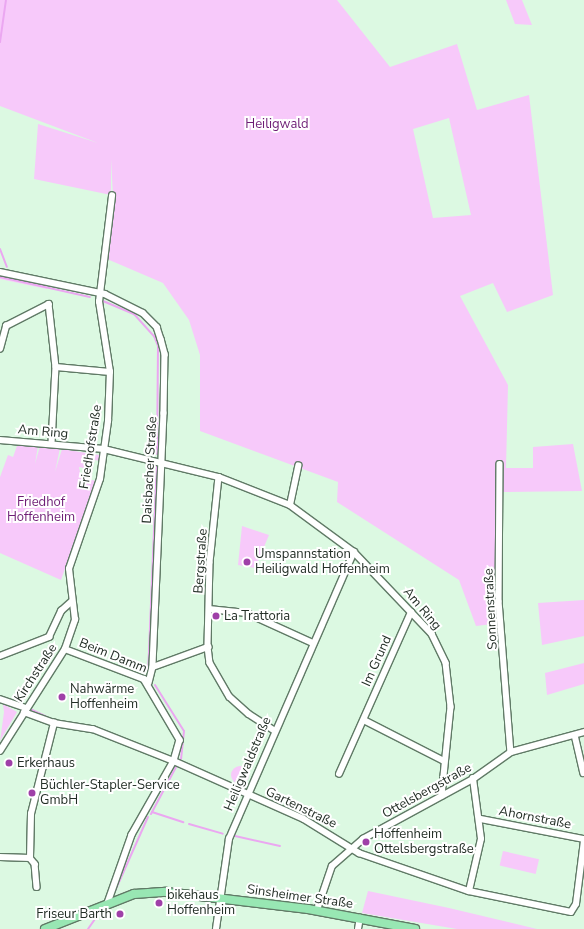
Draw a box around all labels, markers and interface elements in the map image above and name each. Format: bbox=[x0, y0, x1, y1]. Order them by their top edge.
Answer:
park label: Heiligwald bbox=[245, 116, 309, 132]
street label: Friedhofstraße bbox=[77, 404, 105, 490]
street label: Daisbacher Straße bbox=[139, 416, 161, 524]
street label: Am Ring bbox=[17, 422, 69, 442]
park label: Friedhof Hoffenheim bbox=[7, 495, 75, 526]
street label: Bergstraße bbox=[191, 528, 211, 594]
place label: Umspannstation Heiligwald Hoffenheim bbox=[255, 547, 390, 578]
marker: Umspannstation Heiligwald Hoffenheim bbox=[242, 557, 252, 567]
street label: Sonnenstraße bbox=[481, 568, 501, 650]
street label: Am Ring bbox=[400, 585, 444, 633]
place label: La Trattoria bbox=[224, 608, 290, 624]
marker: La Trattoria bbox=[211, 611, 221, 621]
street label: Im Grund bbox=[359, 633, 395, 689]
street label: Beim Damm bbox=[77, 635, 149, 677]
street label: Kirchstraße bbox=[11, 641, 61, 705]
place label: Nahwärme Hoffenheim bbox=[70, 682, 138, 713]
marker: Nahwärme Hoffenheim bbox=[57, 692, 67, 702]
street label: Heiligwaldstraße bbox=[221, 715, 275, 813]
place label: Erkerhaus bbox=[17, 755, 75, 771]
marker: Erkerhaus bbox=[4, 758, 14, 768]
street label: Ottelsbergstraße bbox=[380, 760, 474, 822]
place label: Büchler-Stapler-Service GmbH bbox=[40, 778, 180, 809]
street label: Gartenstraße bbox=[263, 784, 339, 832]
marker: Büchler-Stapler-Service GmbH bbox=[27, 788, 37, 798]
street label: Ahornstraße bbox=[498, 803, 572, 833]
place label: Hoffenheim Ottelsbergstraße bbox=[374, 827, 474, 858]
marker: Hoffenheim Ottelsbergstraße bbox=[361, 837, 371, 847]
street label: Sinsheimer Straße bbox=[246, 882, 354, 912]
place label: bikehaus Hoffenheim bbox=[167, 888, 235, 919]
marker: bikehaus Hoffenheim bbox=[154, 898, 164, 908]
place label: Friseur Barth bbox=[36, 906, 112, 922]
marker: Friseur Barth bbox=[115, 909, 125, 919]

